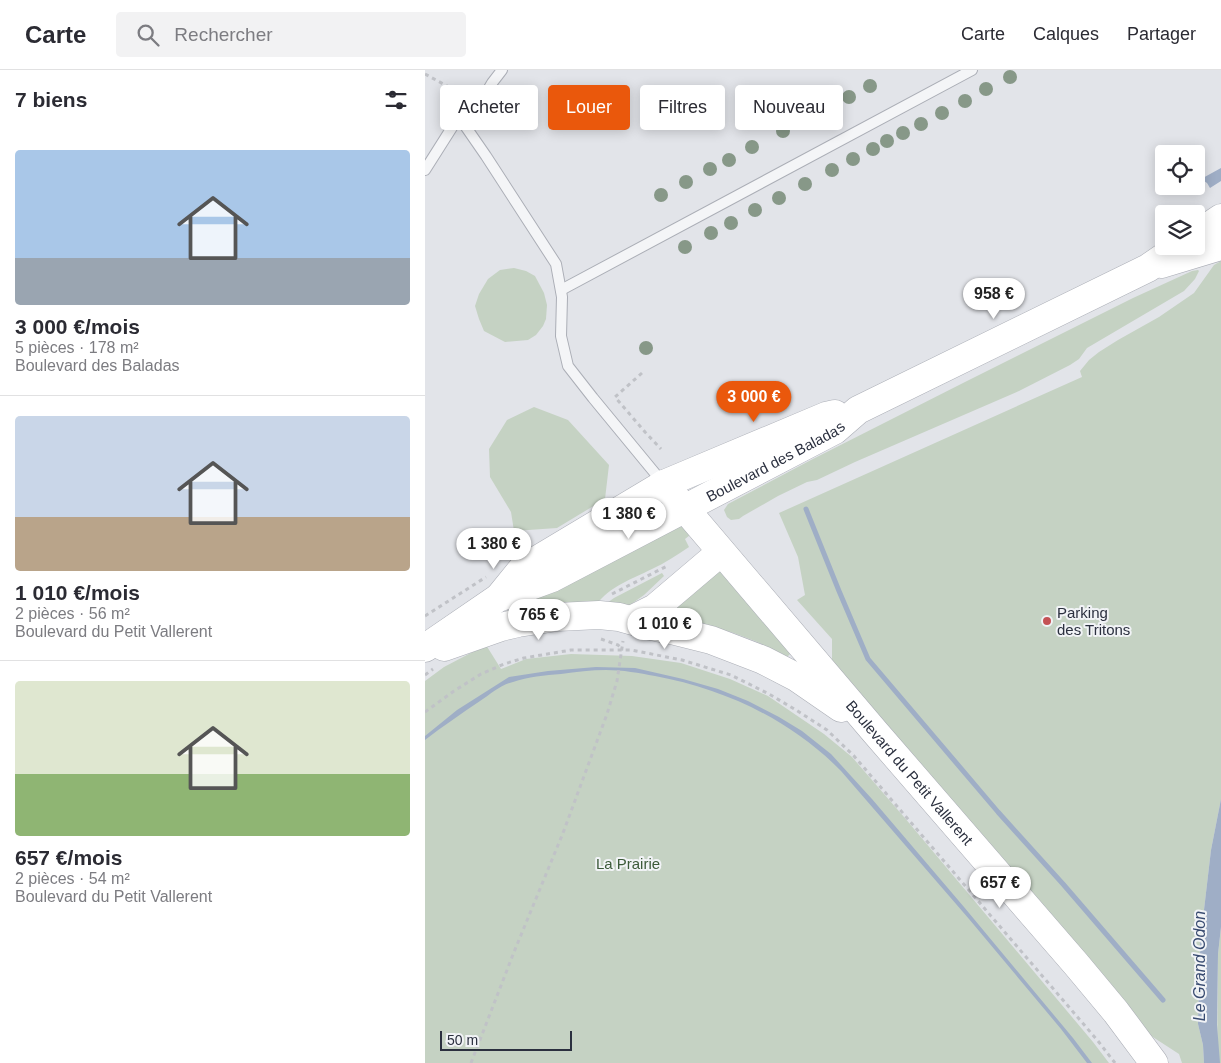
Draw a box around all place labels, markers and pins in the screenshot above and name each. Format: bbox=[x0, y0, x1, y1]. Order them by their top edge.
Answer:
pin: 958 € bbox=[959, 278, 1029, 320]
pin: 3 000 € bbox=[708, 380, 800, 423]
pin: 1 380 € bbox=[583, 498, 675, 540]
pin: 1 380 € bbox=[448, 528, 540, 570]
pin: 765 € bbox=[504, 598, 574, 641]
place label: Parking des Tritons bbox=[1057, 604, 1130, 638]
pin: 1 010 € bbox=[619, 608, 711, 650]
marker: Parking des Tritons bbox=[1041, 615, 1053, 627]
pin: 657 € bbox=[965, 866, 1035, 909]

